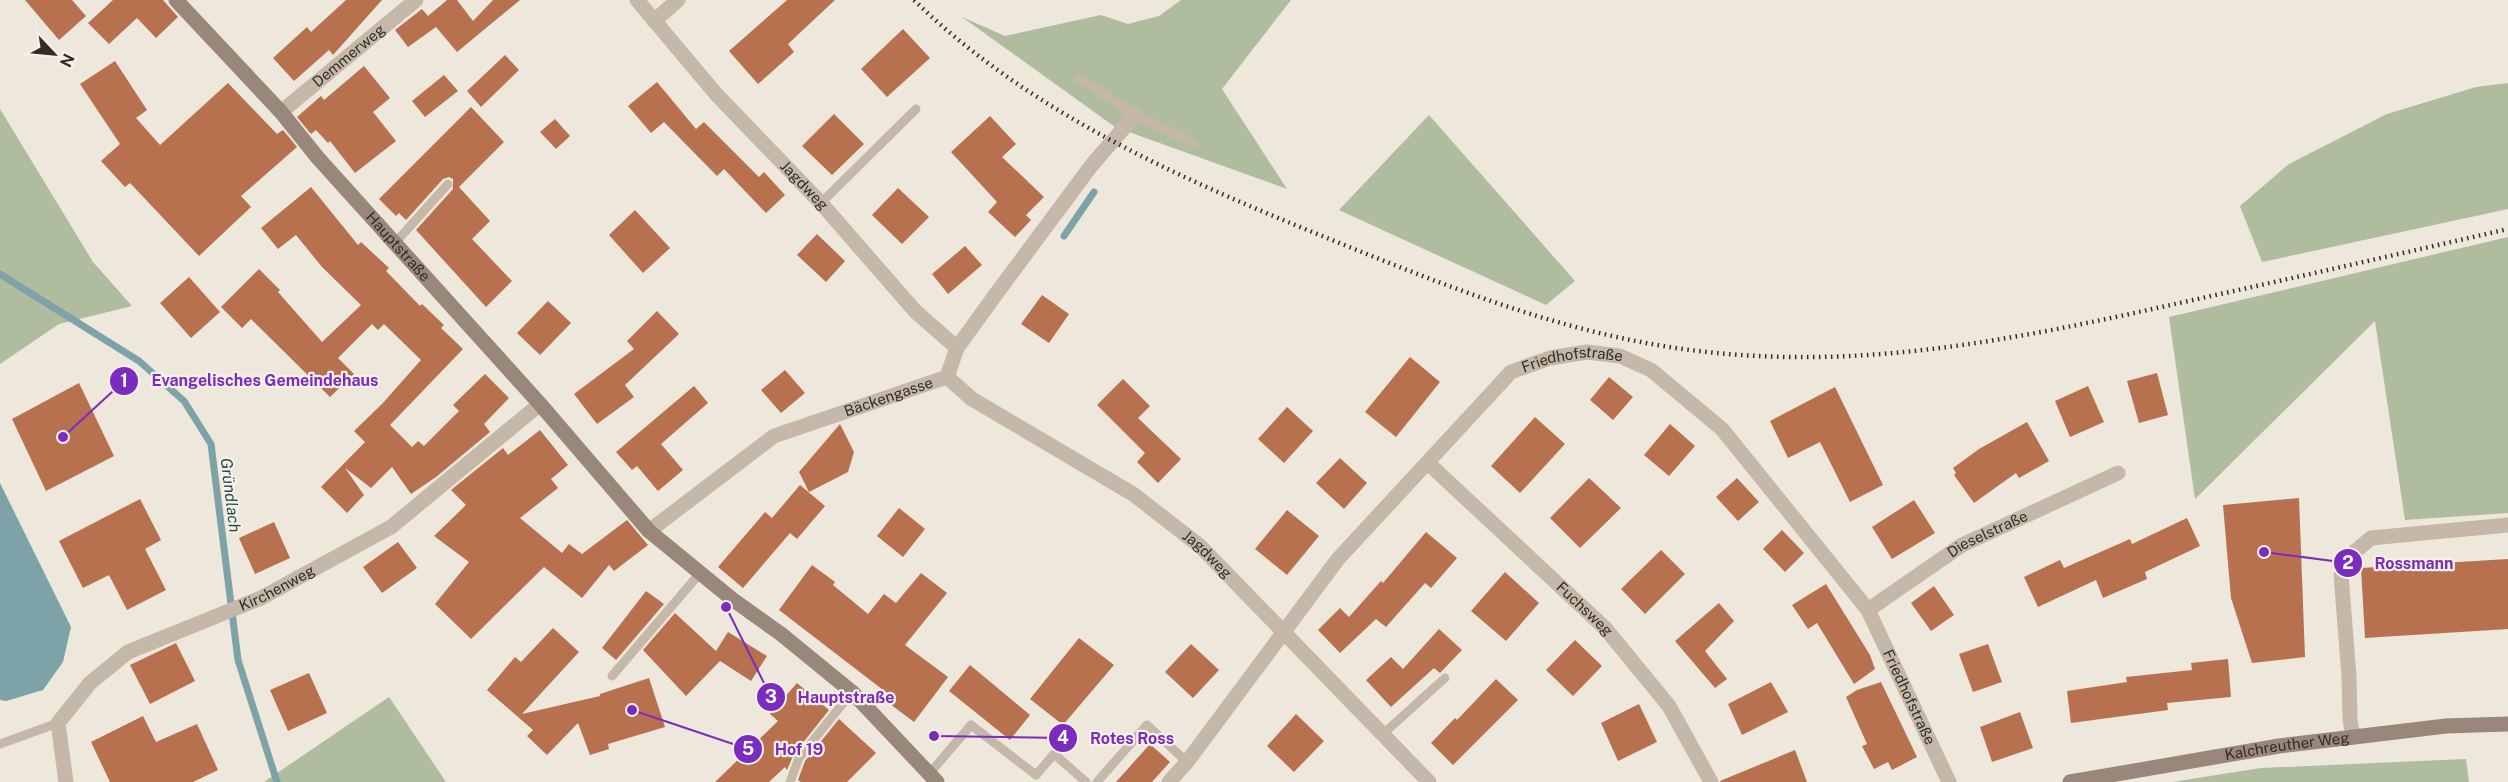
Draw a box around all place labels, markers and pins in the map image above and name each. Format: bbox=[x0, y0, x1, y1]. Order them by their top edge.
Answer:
callout: Evangelisches Gemeindehaus bbox=[109, 364, 390, 398]
callout: Rossmann bbox=[2333, 546, 2466, 580]
callout: Hauptstraße bbox=[756, 680, 906, 714]
callout: Rotes Ross bbox=[1048, 721, 1186, 755]
callout: Hof 19 bbox=[733, 732, 836, 766]

